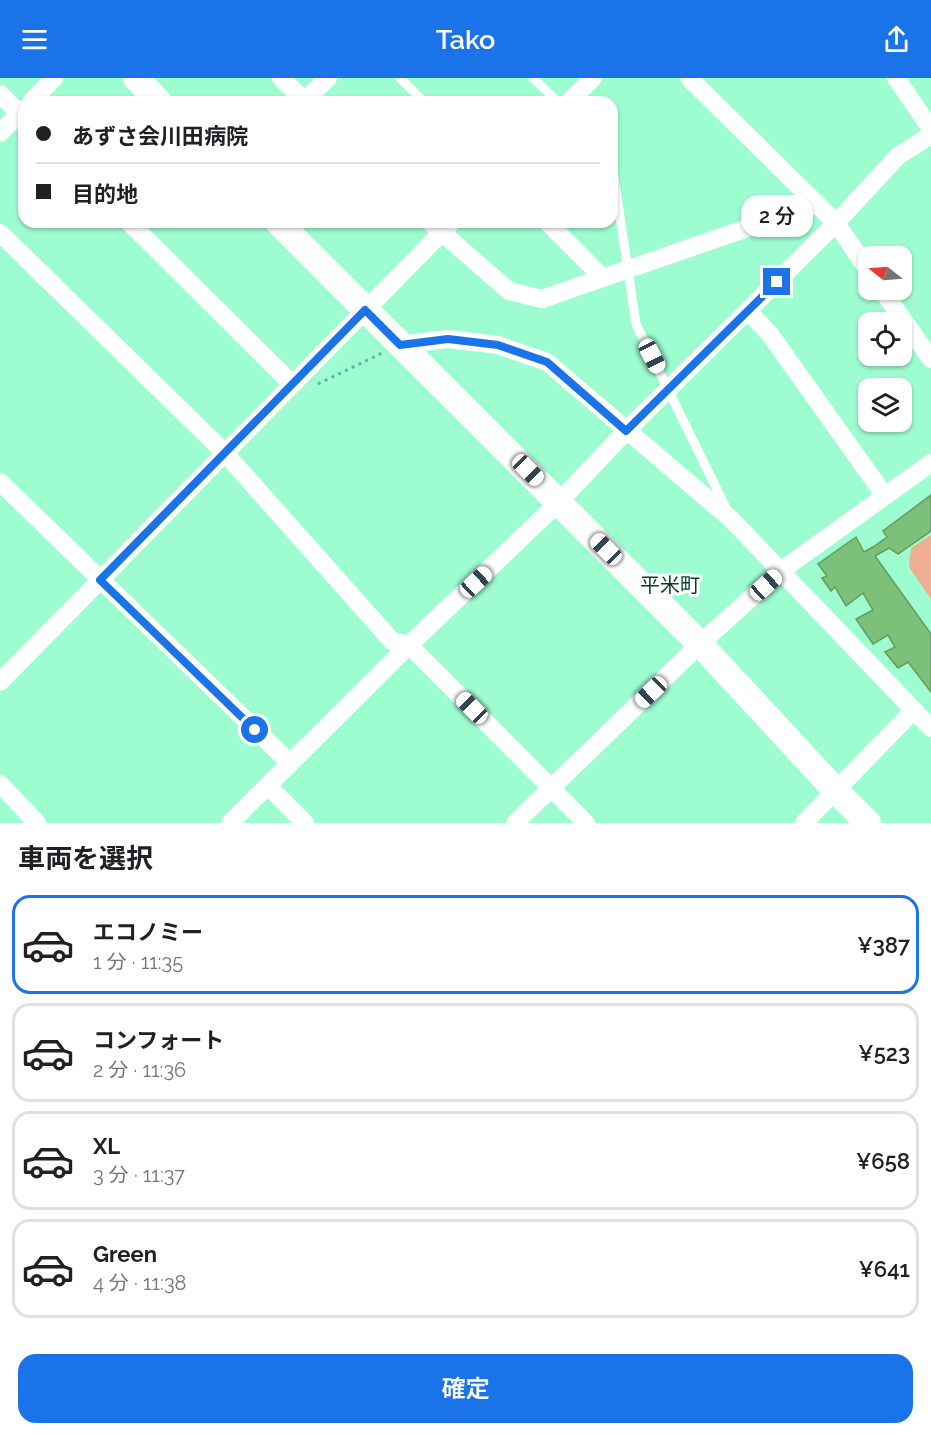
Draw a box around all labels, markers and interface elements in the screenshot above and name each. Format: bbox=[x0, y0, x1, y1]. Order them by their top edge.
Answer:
icon: menu bbox=[18, 23, 51, 56]
icon: share bbox=[880, 23, 913, 56]
text: Tako bbox=[436, 24, 495, 55]
text: あずさ会川田病院 bbox=[72, 123, 248, 149]
text: 目的地 bbox=[72, 181, 138, 207]
callout: 2 分 bbox=[741, 195, 813, 237]
text: 2 分 bbox=[759, 204, 795, 228]
north arrow bbox=[858, 246, 912, 300]
map controls bbox=[858, 246, 912, 432]
route end bbox=[763, 268, 790, 295]
button: locate bbox=[858, 312, 912, 366]
car bbox=[636, 336, 668, 376]
button: layers bbox=[858, 378, 912, 432]
car bbox=[509, 451, 547, 489]
car bbox=[587, 530, 625, 568]
car bbox=[457, 563, 495, 601]
car bbox=[747, 566, 785, 604]
district label: 平米町 bbox=[640, 573, 700, 597]
car bbox=[632, 673, 670, 711]
car bbox=[453, 689, 491, 727]
route start bbox=[241, 716, 268, 743]
text: 車両を選択 bbox=[18, 843, 153, 874]
icon: car bbox=[21, 918, 75, 972]
text: エコノミー bbox=[93, 919, 203, 945]
text: ¥387 bbox=[857, 932, 910, 958]
text: 1 分 · 11:35 bbox=[93, 950, 183, 974]
icon: car bbox=[21, 1026, 75, 1080]
text: コンフォート bbox=[93, 1027, 224, 1053]
text: ¥523 bbox=[858, 1040, 910, 1066]
text: 2 分 · 11:36 bbox=[93, 1058, 186, 1082]
text: XL bbox=[93, 1133, 120, 1159]
icon: car bbox=[21, 1134, 75, 1188]
text: ¥658 bbox=[856, 1148, 910, 1174]
text: 3 分 · 11:37 bbox=[93, 1163, 185, 1187]
text: Green bbox=[93, 1241, 157, 1267]
icon: car bbox=[21, 1242, 75, 1296]
text: ¥641 bbox=[858, 1256, 910, 1282]
text: 4 分 · 11:38 bbox=[93, 1271, 186, 1295]
button: 確定 bbox=[18, 1354, 913, 1423]

